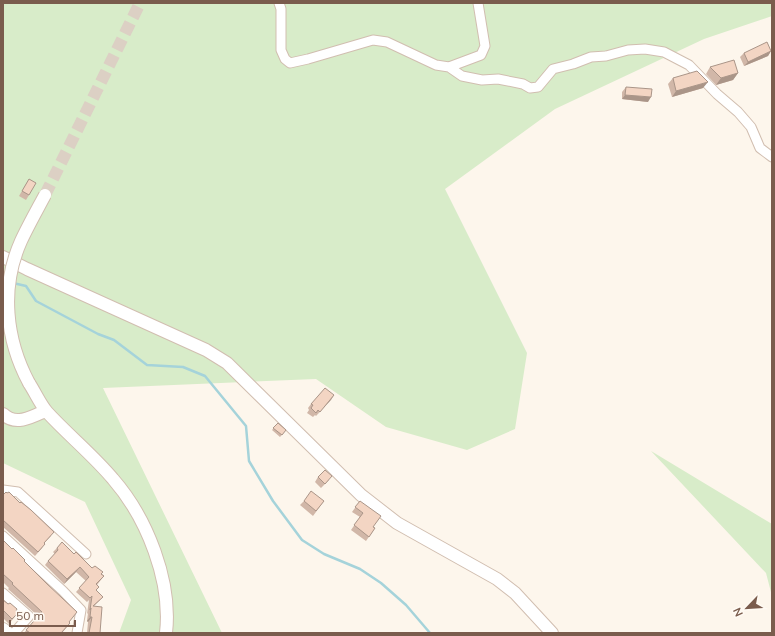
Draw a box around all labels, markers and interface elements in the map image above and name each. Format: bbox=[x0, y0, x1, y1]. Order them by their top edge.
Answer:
north arrow bbox=[727, 588, 767, 628]
scale bar bbox=[10, 602, 75, 628]
text: N bbox=[730, 606, 746, 619]
text: 50 m bbox=[16, 608, 44, 623]

